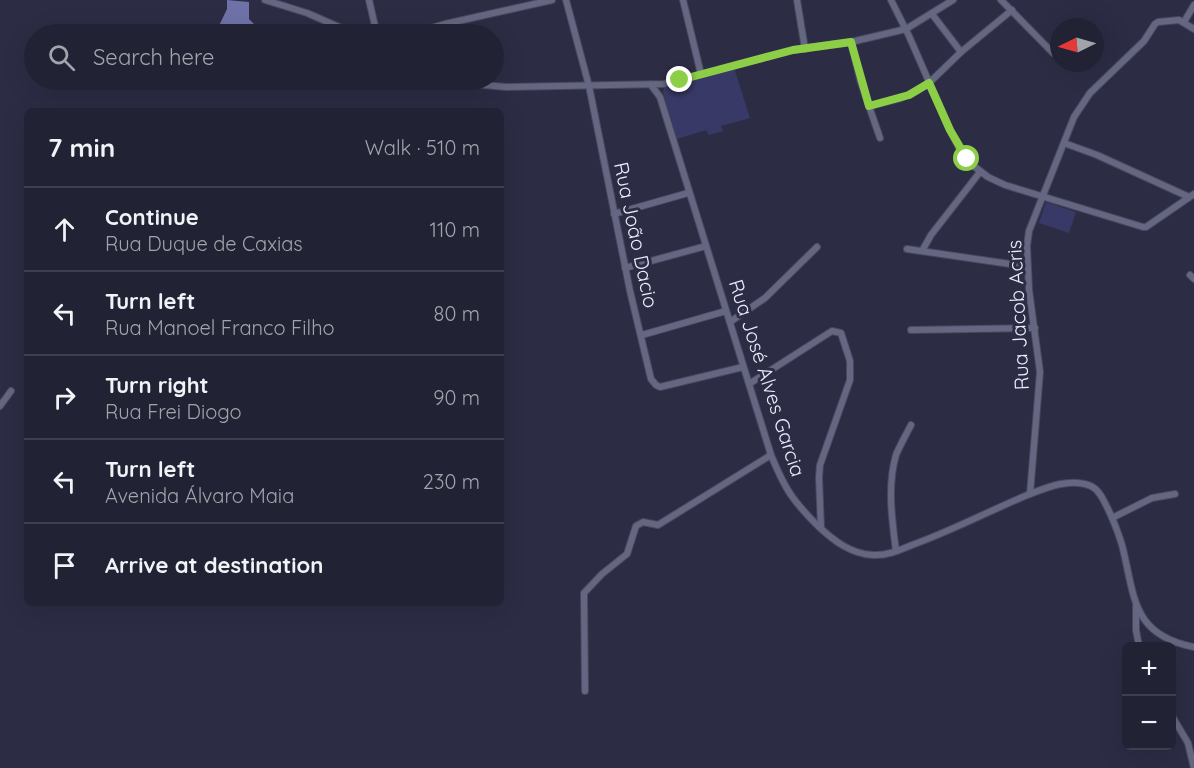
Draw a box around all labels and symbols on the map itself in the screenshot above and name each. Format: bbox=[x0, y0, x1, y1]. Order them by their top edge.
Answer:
north arrow bbox=[1050, 18, 1104, 72]
route end bbox=[666, 66, 692, 92]
route start bbox=[953, 145, 979, 171]
street label: Rua João Dacio bbox=[609, 160, 664, 310]
street label: Rua Jacob Acris bbox=[1001, 239, 1034, 391]
street label: Rua José Alves Garcia bbox=[724, 276, 811, 480]

